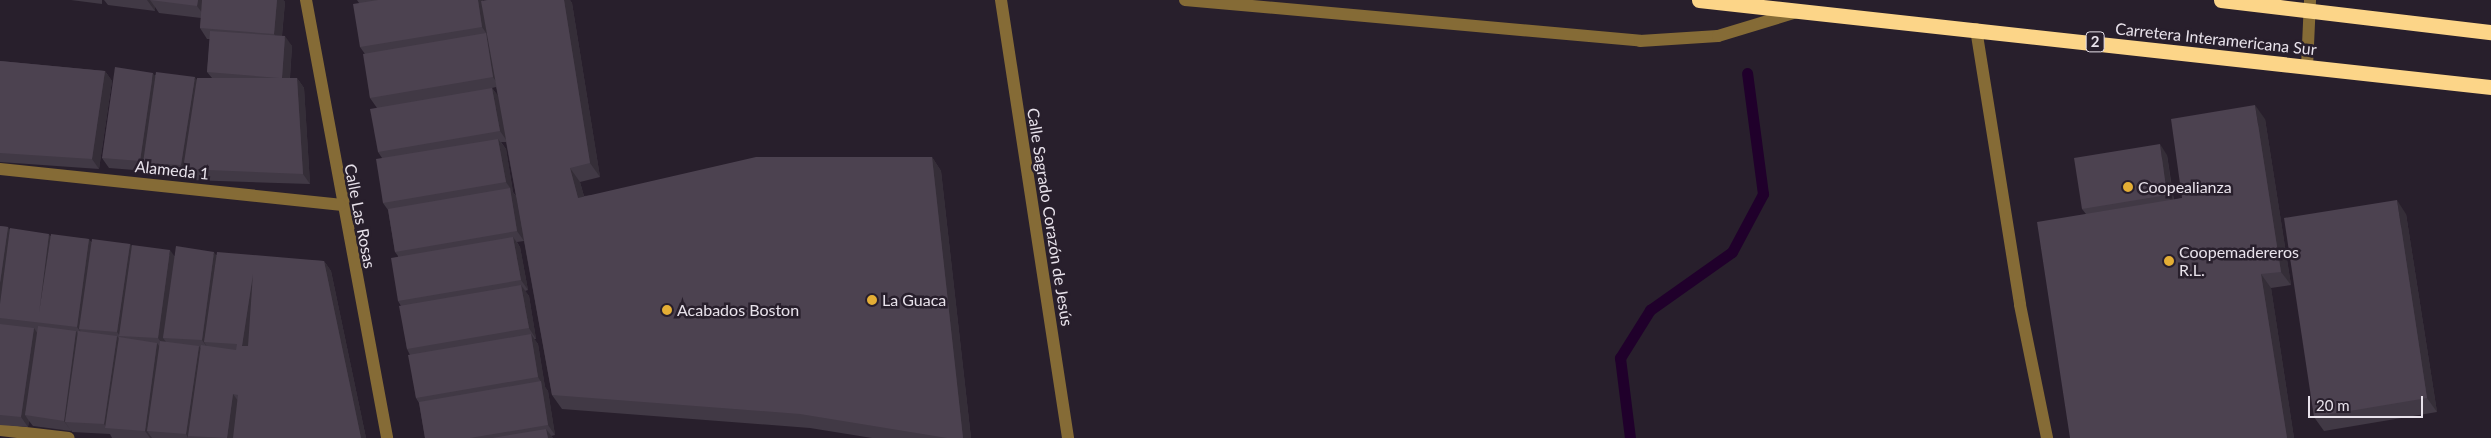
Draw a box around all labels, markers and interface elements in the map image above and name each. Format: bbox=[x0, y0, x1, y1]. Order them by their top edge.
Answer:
street label: Carretera Interamericana Sur bbox=[2114, 19, 2318, 59]
road number: 2 bbox=[2085, 30, 2105, 54]
street label: Calle Sagrado Corazón de Jesús bbox=[1023, 106, 1077, 328]
street label: Alameda 1 bbox=[134, 157, 210, 183]
street label: Calle Las Rosas bbox=[340, 162, 380, 270]
place label: Coopealianza bbox=[2138, 177, 2232, 197]
marker: Coopealianza bbox=[2122, 181, 2134, 193]
place label: Coopemadereros R.L. bbox=[2179, 242, 2299, 280]
marker: Coopemadereros R.L. bbox=[2163, 255, 2175, 267]
place label: La Guaca bbox=[882, 290, 946, 310]
marker: La Guaca bbox=[866, 294, 878, 306]
place label: Acabados Boston bbox=[677, 300, 799, 320]
marker: Acabados Boston bbox=[661, 304, 673, 316]
scale bar bbox=[2311, 386, 2426, 418]
text: 20 m bbox=[2316, 396, 2350, 414]

